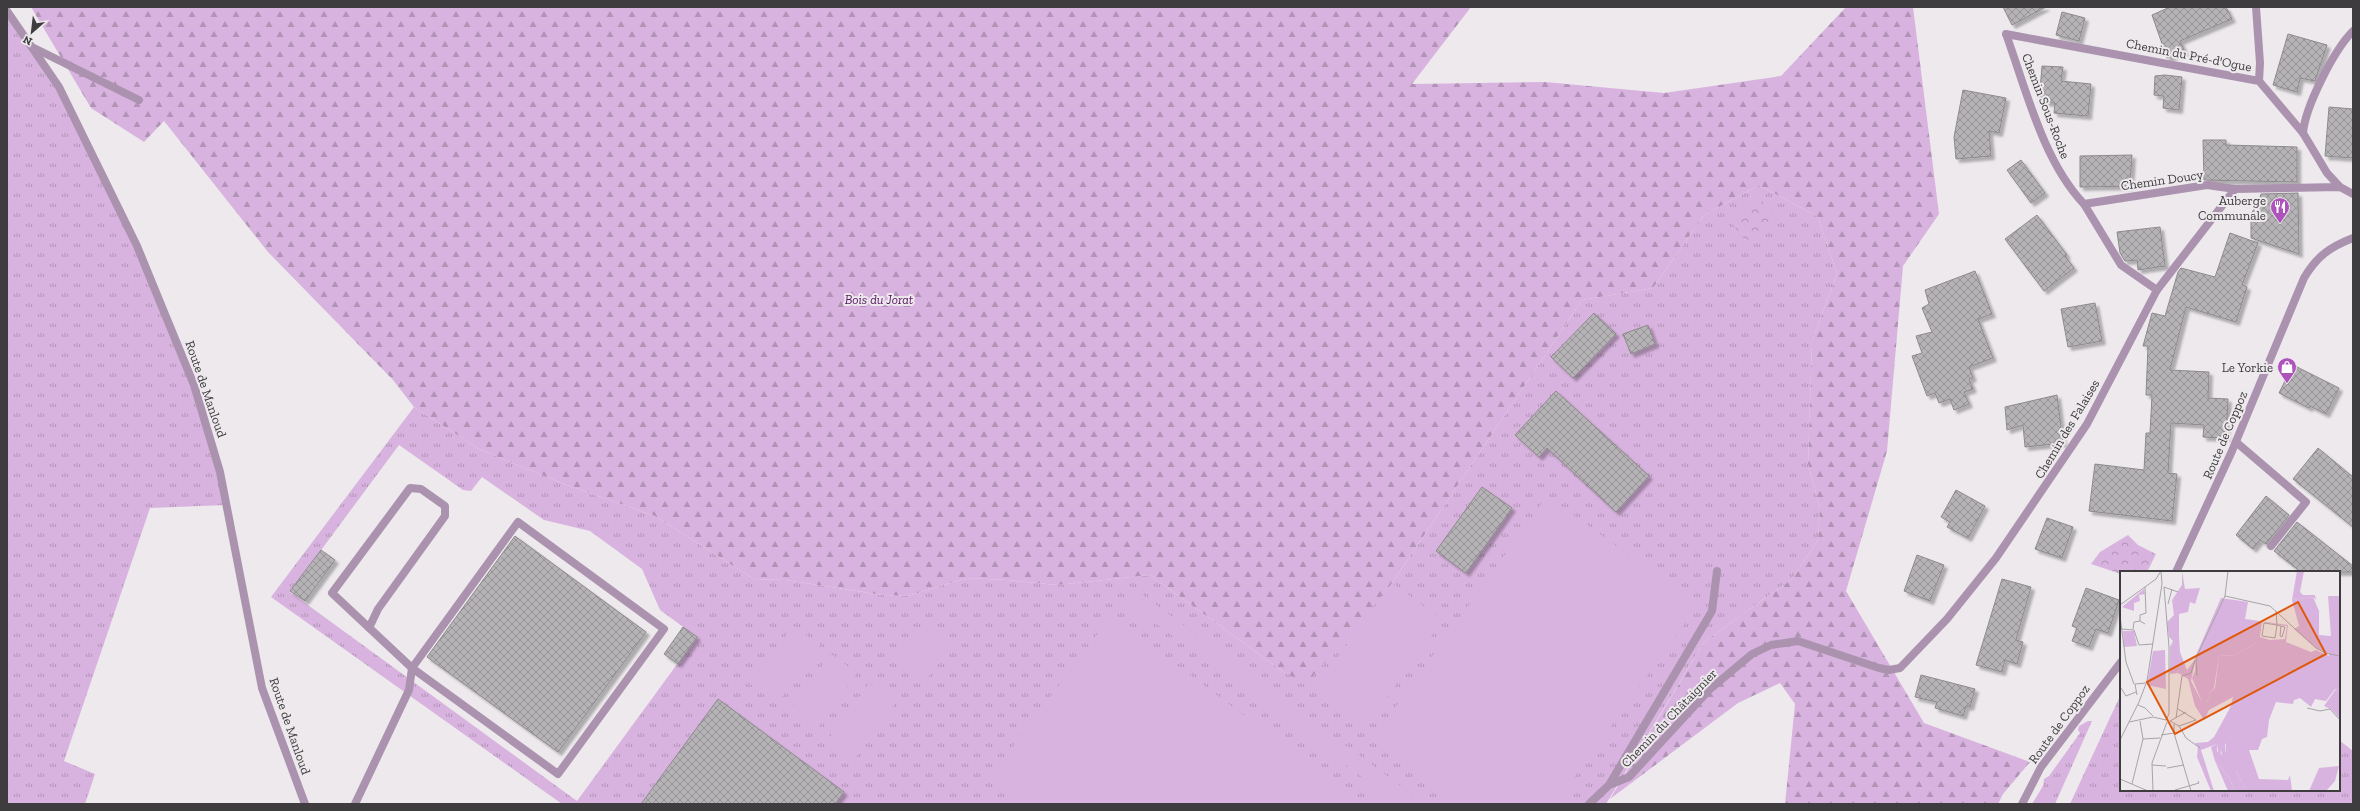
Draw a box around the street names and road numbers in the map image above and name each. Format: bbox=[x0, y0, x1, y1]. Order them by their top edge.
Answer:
street label: Chemin du Pré-d'Ogue bbox=[2125, 35, 2253, 75]
street label: Chemin Sous-Roche bbox=[2019, 51, 2073, 161]
street label: Chemin Doucy bbox=[2120, 167, 2204, 193]
street label: Route de Manloud bbox=[182, 339, 230, 439]
street label: Chemin des Falaises bbox=[2031, 376, 2103, 481]
street label: Route de Coppoz bbox=[2200, 389, 2250, 481]
street label: Chemin du Châtaignier bbox=[1618, 666, 1720, 770]
street label: Route de Manloud bbox=[266, 676, 314, 776]
street label: Route de Coppoz bbox=[2025, 682, 2093, 766]

